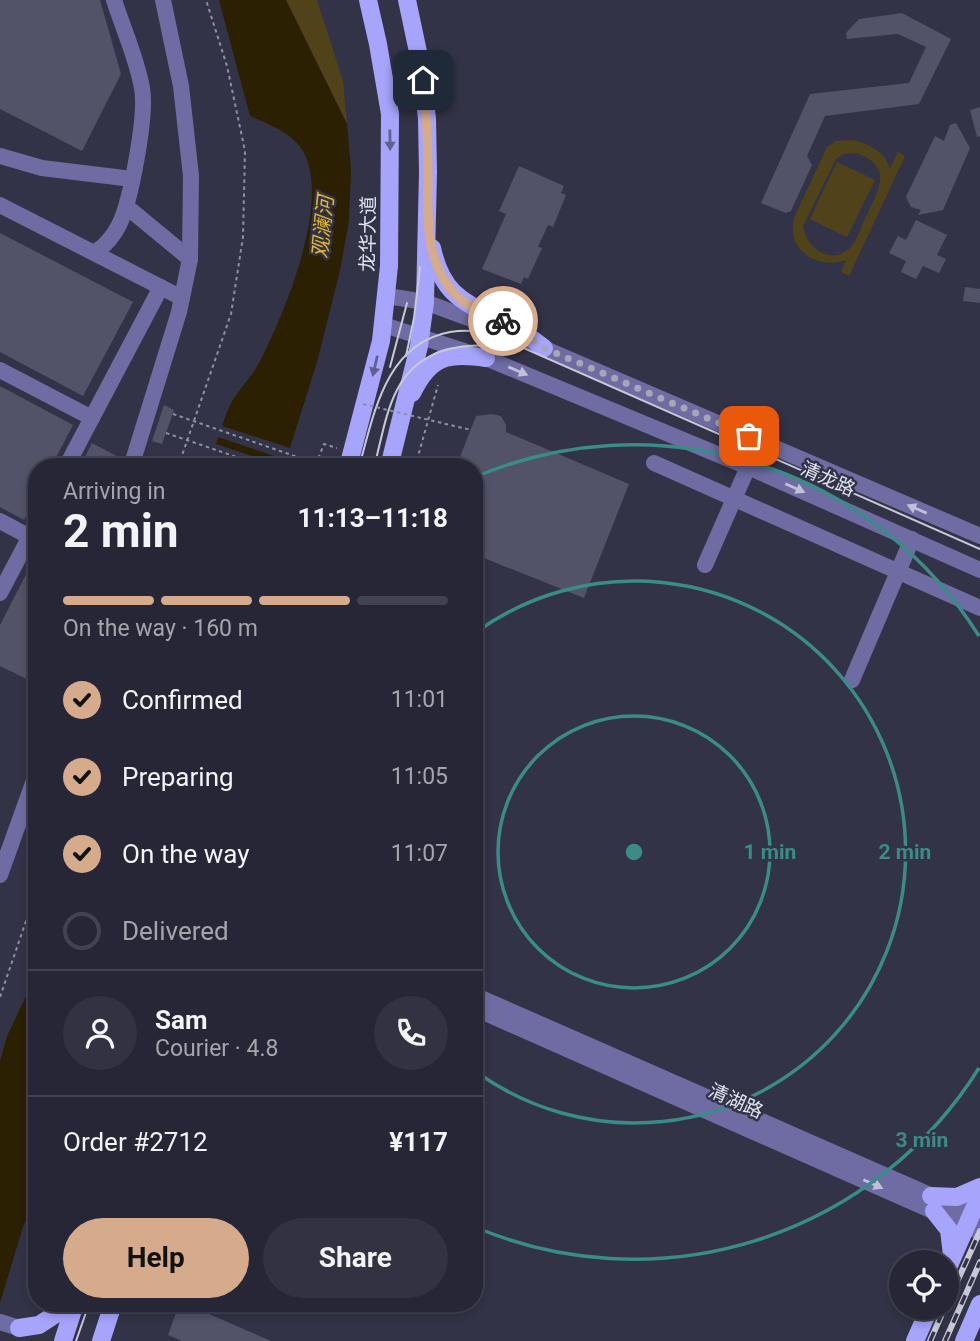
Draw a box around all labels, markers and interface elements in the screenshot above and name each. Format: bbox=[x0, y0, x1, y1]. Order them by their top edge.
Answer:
pin bbox=[393, 50, 453, 110]
icon: home bbox=[404, 61, 442, 99]
one-way arrow bbox=[384, 129, 396, 151]
water label: 观澜河 bbox=[308, 190, 339, 260]
street label: 龙华大道 bbox=[356, 196, 380, 272]
courier bbox=[468, 286, 538, 356]
icon: bike bbox=[484, 302, 522, 340]
one-way arrow bbox=[370, 355, 381, 377]
one-way arrow bbox=[507, 366, 528, 377]
pin bbox=[719, 406, 779, 466]
icon: bag bbox=[730, 417, 768, 455]
street label: 清龙路 bbox=[797, 457, 859, 501]
text: Arriving in bbox=[63, 478, 166, 505]
one-way arrow bbox=[785, 482, 805, 494]
text: 11:13–11:18 bbox=[298, 503, 448, 533]
one-way arrow bbox=[907, 503, 928, 514]
text: 2 min bbox=[63, 504, 179, 558]
text: On the way · 160 m bbox=[63, 615, 258, 642]
icon: check bbox=[63, 681, 101, 719]
text: Confirmed bbox=[122, 685, 243, 715]
text: 11:01 bbox=[391, 686, 448, 713]
icon: check bbox=[63, 758, 101, 796]
text: Preparing bbox=[122, 762, 234, 792]
text: 11:05 bbox=[391, 763, 448, 790]
icon: check bbox=[63, 835, 101, 873]
text: On the way bbox=[122, 839, 250, 869]
text: 11:07 bbox=[391, 840, 448, 867]
centre of rings bbox=[622, 840, 646, 864]
text: 1 min bbox=[744, 840, 796, 864]
text: 2 min bbox=[879, 840, 931, 864]
text: Delivered bbox=[122, 916, 229, 946]
button: person bbox=[63, 996, 137, 1070]
button: phone bbox=[374, 996, 448, 1070]
text: Sam bbox=[155, 1005, 207, 1035]
text: Courier · 4.8 bbox=[155, 1035, 278, 1062]
street label: 清湖路 bbox=[705, 1079, 767, 1123]
text: Order #2712 bbox=[63, 1127, 208, 1157]
text: ¥117 bbox=[389, 1127, 448, 1157]
text: 3 min bbox=[896, 1128, 948, 1152]
one-way arrow bbox=[862, 1179, 883, 1190]
button: Help bbox=[63, 1218, 249, 1298]
button: Share bbox=[263, 1218, 448, 1298]
map controls bbox=[889, 1250, 959, 1320]
button: locate bbox=[889, 1250, 959, 1320]

